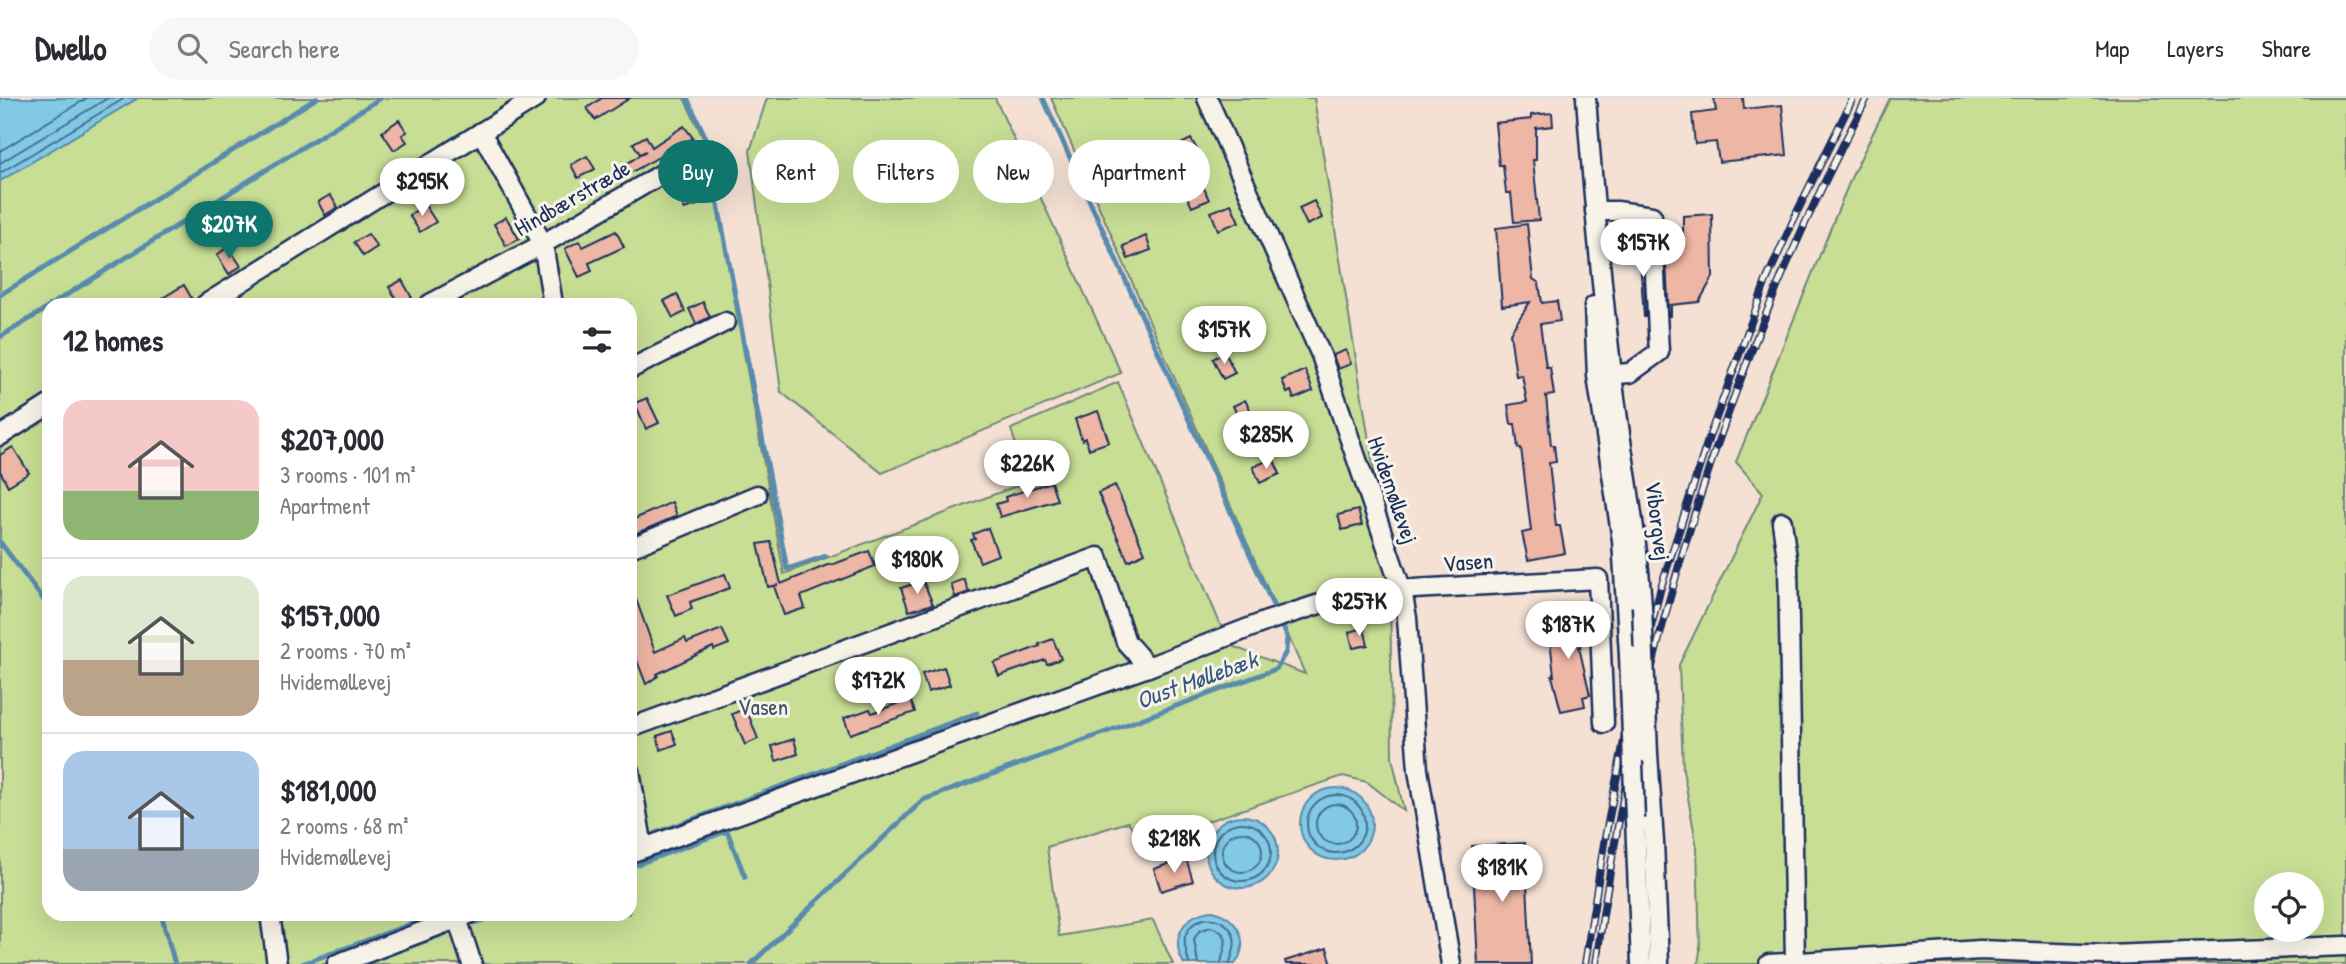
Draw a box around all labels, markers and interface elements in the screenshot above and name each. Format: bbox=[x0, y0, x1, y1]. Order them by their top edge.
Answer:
search box bbox=[149, 17, 639, 80]
text: Dwello bbox=[35, 26, 107, 70]
icon: search bbox=[173, 29, 211, 67]
text: Search here bbox=[229, 31, 340, 66]
text: Map bbox=[2095, 32, 2129, 64]
text: Layers bbox=[2167, 32, 2224, 64]
text: Share bbox=[2262, 32, 2311, 64]
chip: Buy bbox=[658, 140, 738, 203]
chip: Rent bbox=[752, 140, 839, 203]
chip: Filters bbox=[853, 140, 959, 203]
chip: New bbox=[973, 140, 1054, 203]
chip: Apartment bbox=[1068, 140, 1210, 203]
street label: Hindbærstræde bbox=[508, 152, 635, 243]
pin: $295K bbox=[373, 158, 471, 218]
text: $295K bbox=[396, 165, 448, 196]
pin: $207K bbox=[180, 202, 278, 261]
text: $207K bbox=[201, 208, 257, 239]
pin: $157K bbox=[1594, 220, 1692, 279]
text: $157K bbox=[1616, 226, 1670, 257]
pin: $157K bbox=[1175, 306, 1273, 366]
text: $157K bbox=[1197, 313, 1251, 344]
text: 12 homes bbox=[63, 320, 163, 360]
icon: filters bbox=[578, 321, 616, 359]
pin: $285K bbox=[1217, 412, 1315, 471]
text: $285K bbox=[1239, 418, 1293, 449]
text: $207,000 bbox=[280, 419, 384, 459]
icon: home bbox=[119, 428, 203, 512]
street label: Hvidemøllevej bbox=[1361, 432, 1426, 548]
pin: $226K bbox=[978, 440, 1076, 500]
text: $226K bbox=[1000, 447, 1054, 478]
text: 3 rooms · 101 m² bbox=[280, 459, 416, 490]
street label: Viborgvej bbox=[1638, 480, 1679, 562]
text: Apartment bbox=[280, 490, 370, 521]
pin: $180K bbox=[868, 536, 966, 596]
text: $180K bbox=[891, 543, 943, 574]
street label: Vasen bbox=[1442, 544, 1494, 579]
pin: $257K bbox=[1310, 578, 1408, 638]
text: $257K bbox=[1331, 585, 1387, 616]
text: $157,000 bbox=[280, 595, 380, 635]
pin: $187K bbox=[1519, 602, 1617, 661]
icon: home bbox=[119, 604, 203, 688]
text: $187K bbox=[1541, 608, 1595, 639]
text: 2 rooms · 70 m² bbox=[280, 635, 411, 666]
water label: Oust Møllebæk bbox=[1132, 642, 1263, 716]
pin: $172K bbox=[829, 658, 927, 717]
text: $172K bbox=[851, 664, 905, 695]
text: Hvidemøllevej bbox=[280, 666, 391, 697]
park label: Vasen bbox=[738, 691, 788, 722]
text: $181,000 bbox=[280, 770, 376, 810]
icon: home bbox=[119, 779, 203, 863]
text: 2 rooms · 68 m² bbox=[280, 810, 408, 841]
pin: $218K bbox=[1125, 816, 1223, 875]
text: $218K bbox=[1148, 822, 1200, 853]
text: Hvidemøllevej bbox=[280, 841, 391, 872]
pin: $181K bbox=[1453, 844, 1551, 904]
text: $181K bbox=[1477, 851, 1527, 882]
map controls bbox=[2254, 872, 2324, 942]
button: locate bbox=[2254, 872, 2324, 942]

